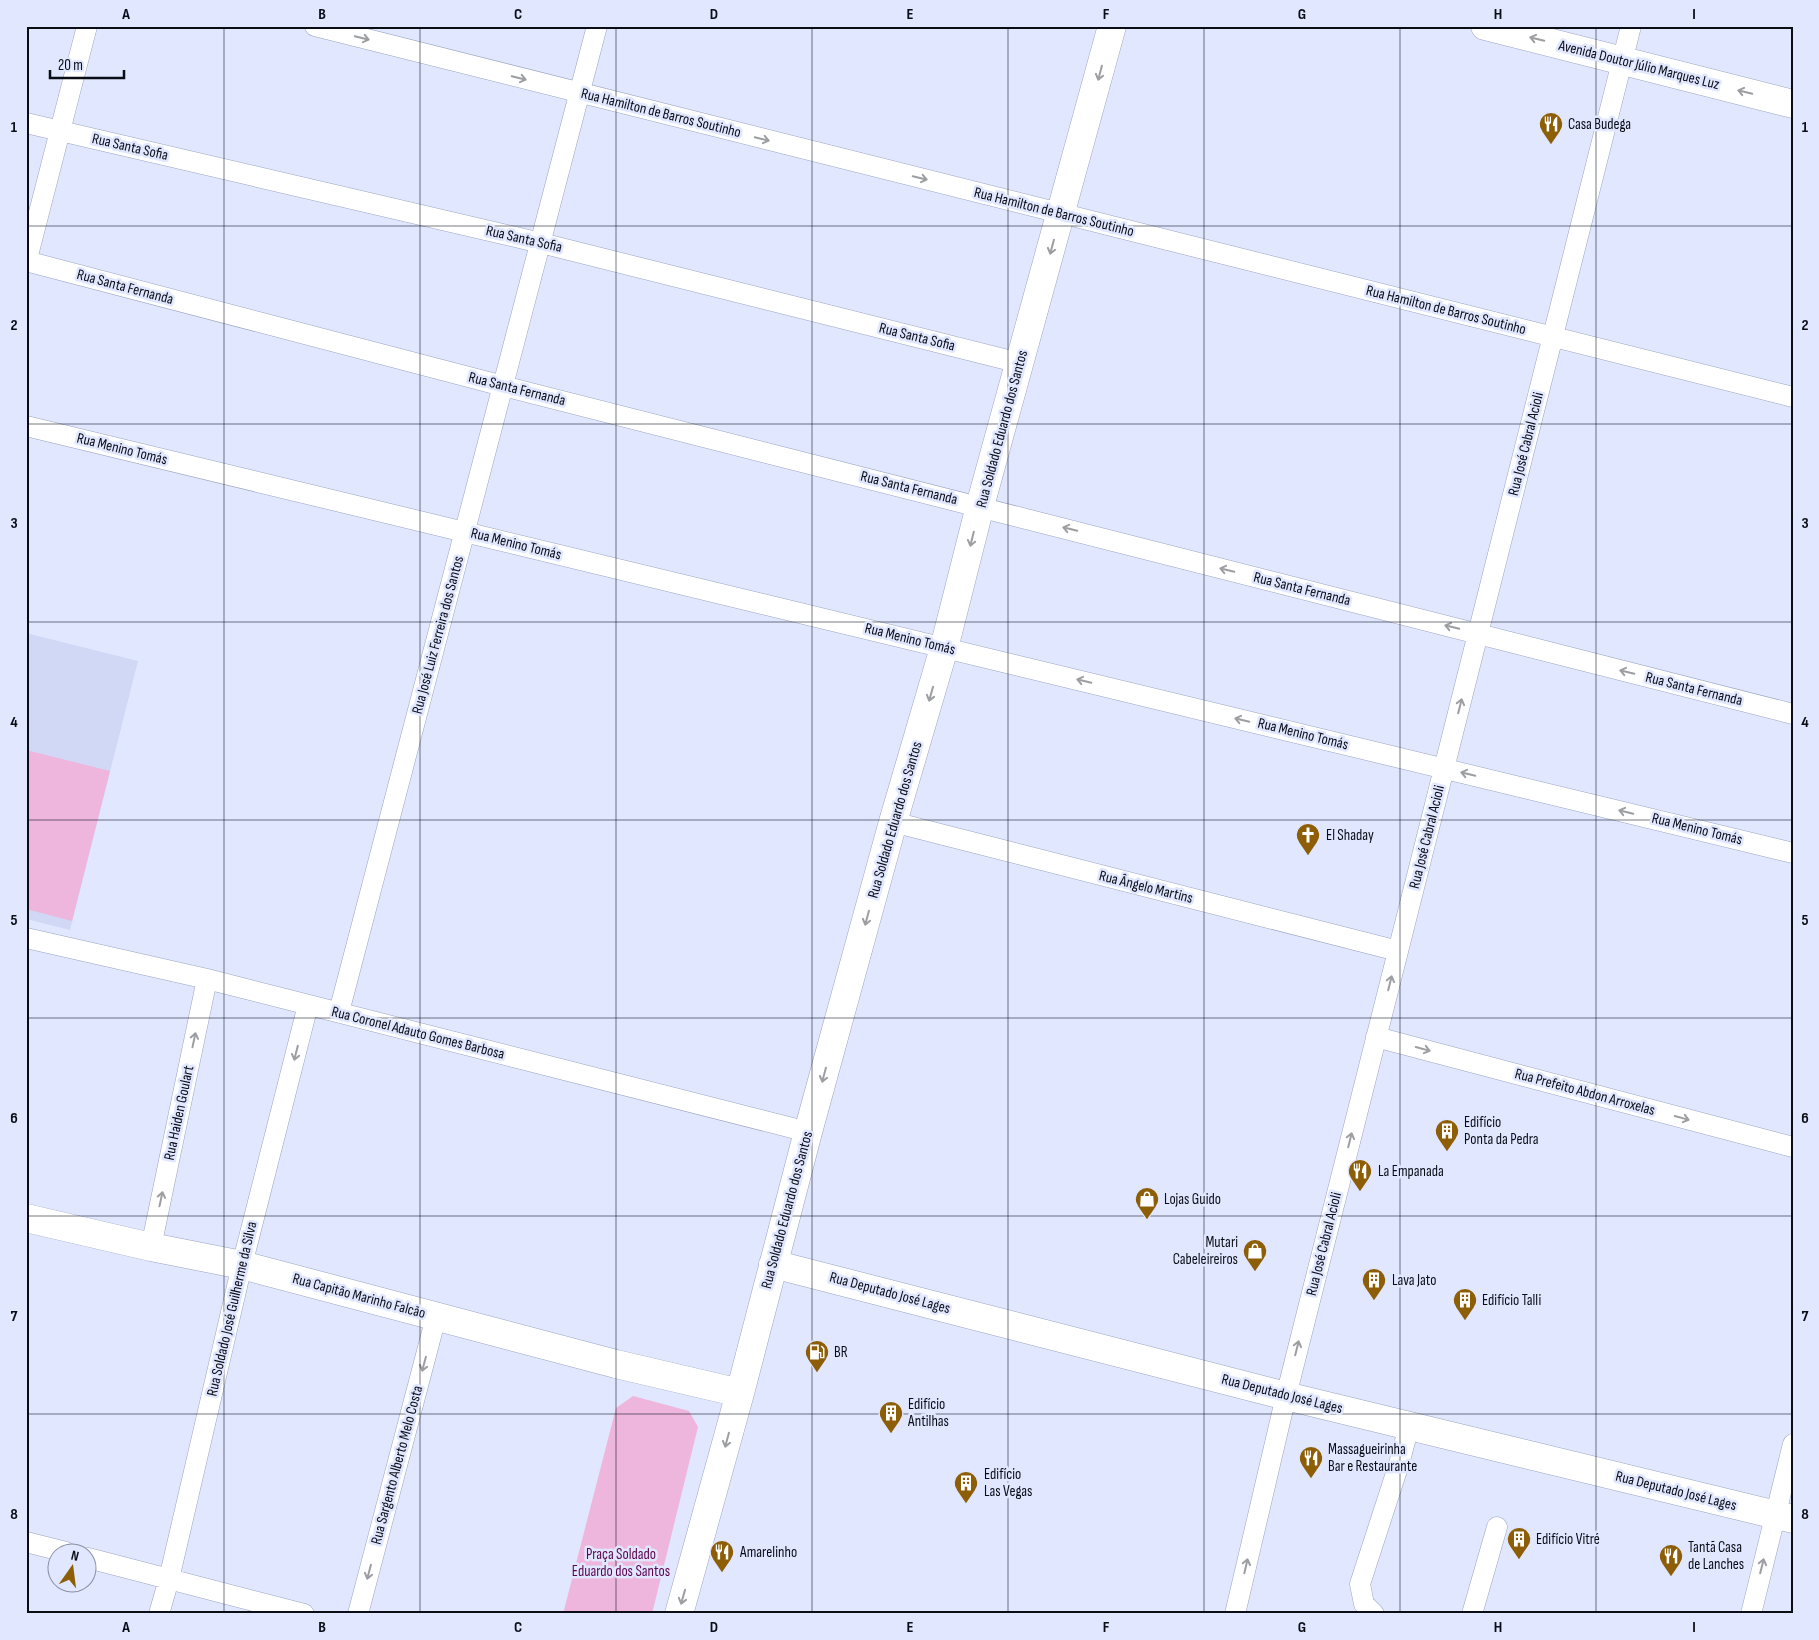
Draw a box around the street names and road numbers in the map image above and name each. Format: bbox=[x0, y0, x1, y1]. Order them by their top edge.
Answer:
street label: Avenida Doutor Júlio Marques Luz bbox=[1556, 36, 1722, 94]
street label: Rua Hamilton de Barros Soutinho bbox=[579, 84, 743, 142]
street label: Rua Santa Sofia bbox=[90, 129, 170, 165]
street label: Rua Hamilton de Barros Soutinho bbox=[972, 183, 1136, 241]
street label: Rua Santa Sofia bbox=[484, 221, 564, 257]
street label: Rua Santa Fernanda bbox=[75, 265, 176, 309]
street label: Rua Hamilton de Barros Soutinho bbox=[1364, 281, 1528, 339]
street label: Rua Santa Sofia bbox=[877, 318, 957, 356]
street label: Rua Soldado Eduardo dos Santos bbox=[972, 348, 1032, 510]
street label: Rua Santa Fernanda bbox=[467, 368, 568, 410]
street label: Rua José Cabral Acioli bbox=[1504, 390, 1548, 498]
street label: Rua Menino Tomás bbox=[75, 429, 169, 469]
street label: Rua Santa Fernanda bbox=[859, 467, 960, 509]
street label: Rua Menino Tomás bbox=[469, 524, 563, 564]
street label: Rua José Luiz Ferreira dos Santos bbox=[408, 554, 468, 716]
street label: Rua Santa Fernanda bbox=[1252, 568, 1353, 610]
street label: Rua Menino Tomás bbox=[863, 619, 957, 659]
street label: Rua Santa Fernanda bbox=[1644, 668, 1745, 710]
street label: Rua Menino Tomás bbox=[1256, 714, 1350, 754]
street label: Rua Soldado Eduardo dos Santos bbox=[864, 739, 926, 901]
street label: Rua José Cabral Acioli bbox=[1405, 783, 1449, 891]
street label: Rua Menino Tomás bbox=[1650, 809, 1744, 849]
street label: Rua Ângelo Martins bbox=[1097, 866, 1195, 908]
street label: Rua Coronel Adauto Gomes Barbosa bbox=[329, 1002, 507, 1064]
street label: Rua Haiden Goulart bbox=[160, 1064, 198, 1162]
street label: Rua Prefeito Abdon Arroxelas bbox=[1513, 1064, 1657, 1120]
street label: Rua Soldado Eduardo dos Santos bbox=[757, 1129, 817, 1291]
street label: Rua José Cabral Acioli bbox=[1302, 1190, 1346, 1298]
street label: Rua Soldado José Guilherme da Silva bbox=[203, 1220, 261, 1398]
street label: Rua Deputado José Lages bbox=[828, 1268, 952, 1318]
street label: Rua Capitão Marinho Falcão bbox=[290, 1269, 428, 1323]
street label: Rua Deputado José Lages bbox=[1219, 1370, 1345, 1418]
street label: Rua Sargento Alberto Melo Costa bbox=[367, 1383, 427, 1546]
street label: Rua Deputado José Lages bbox=[1613, 1467, 1739, 1515]

